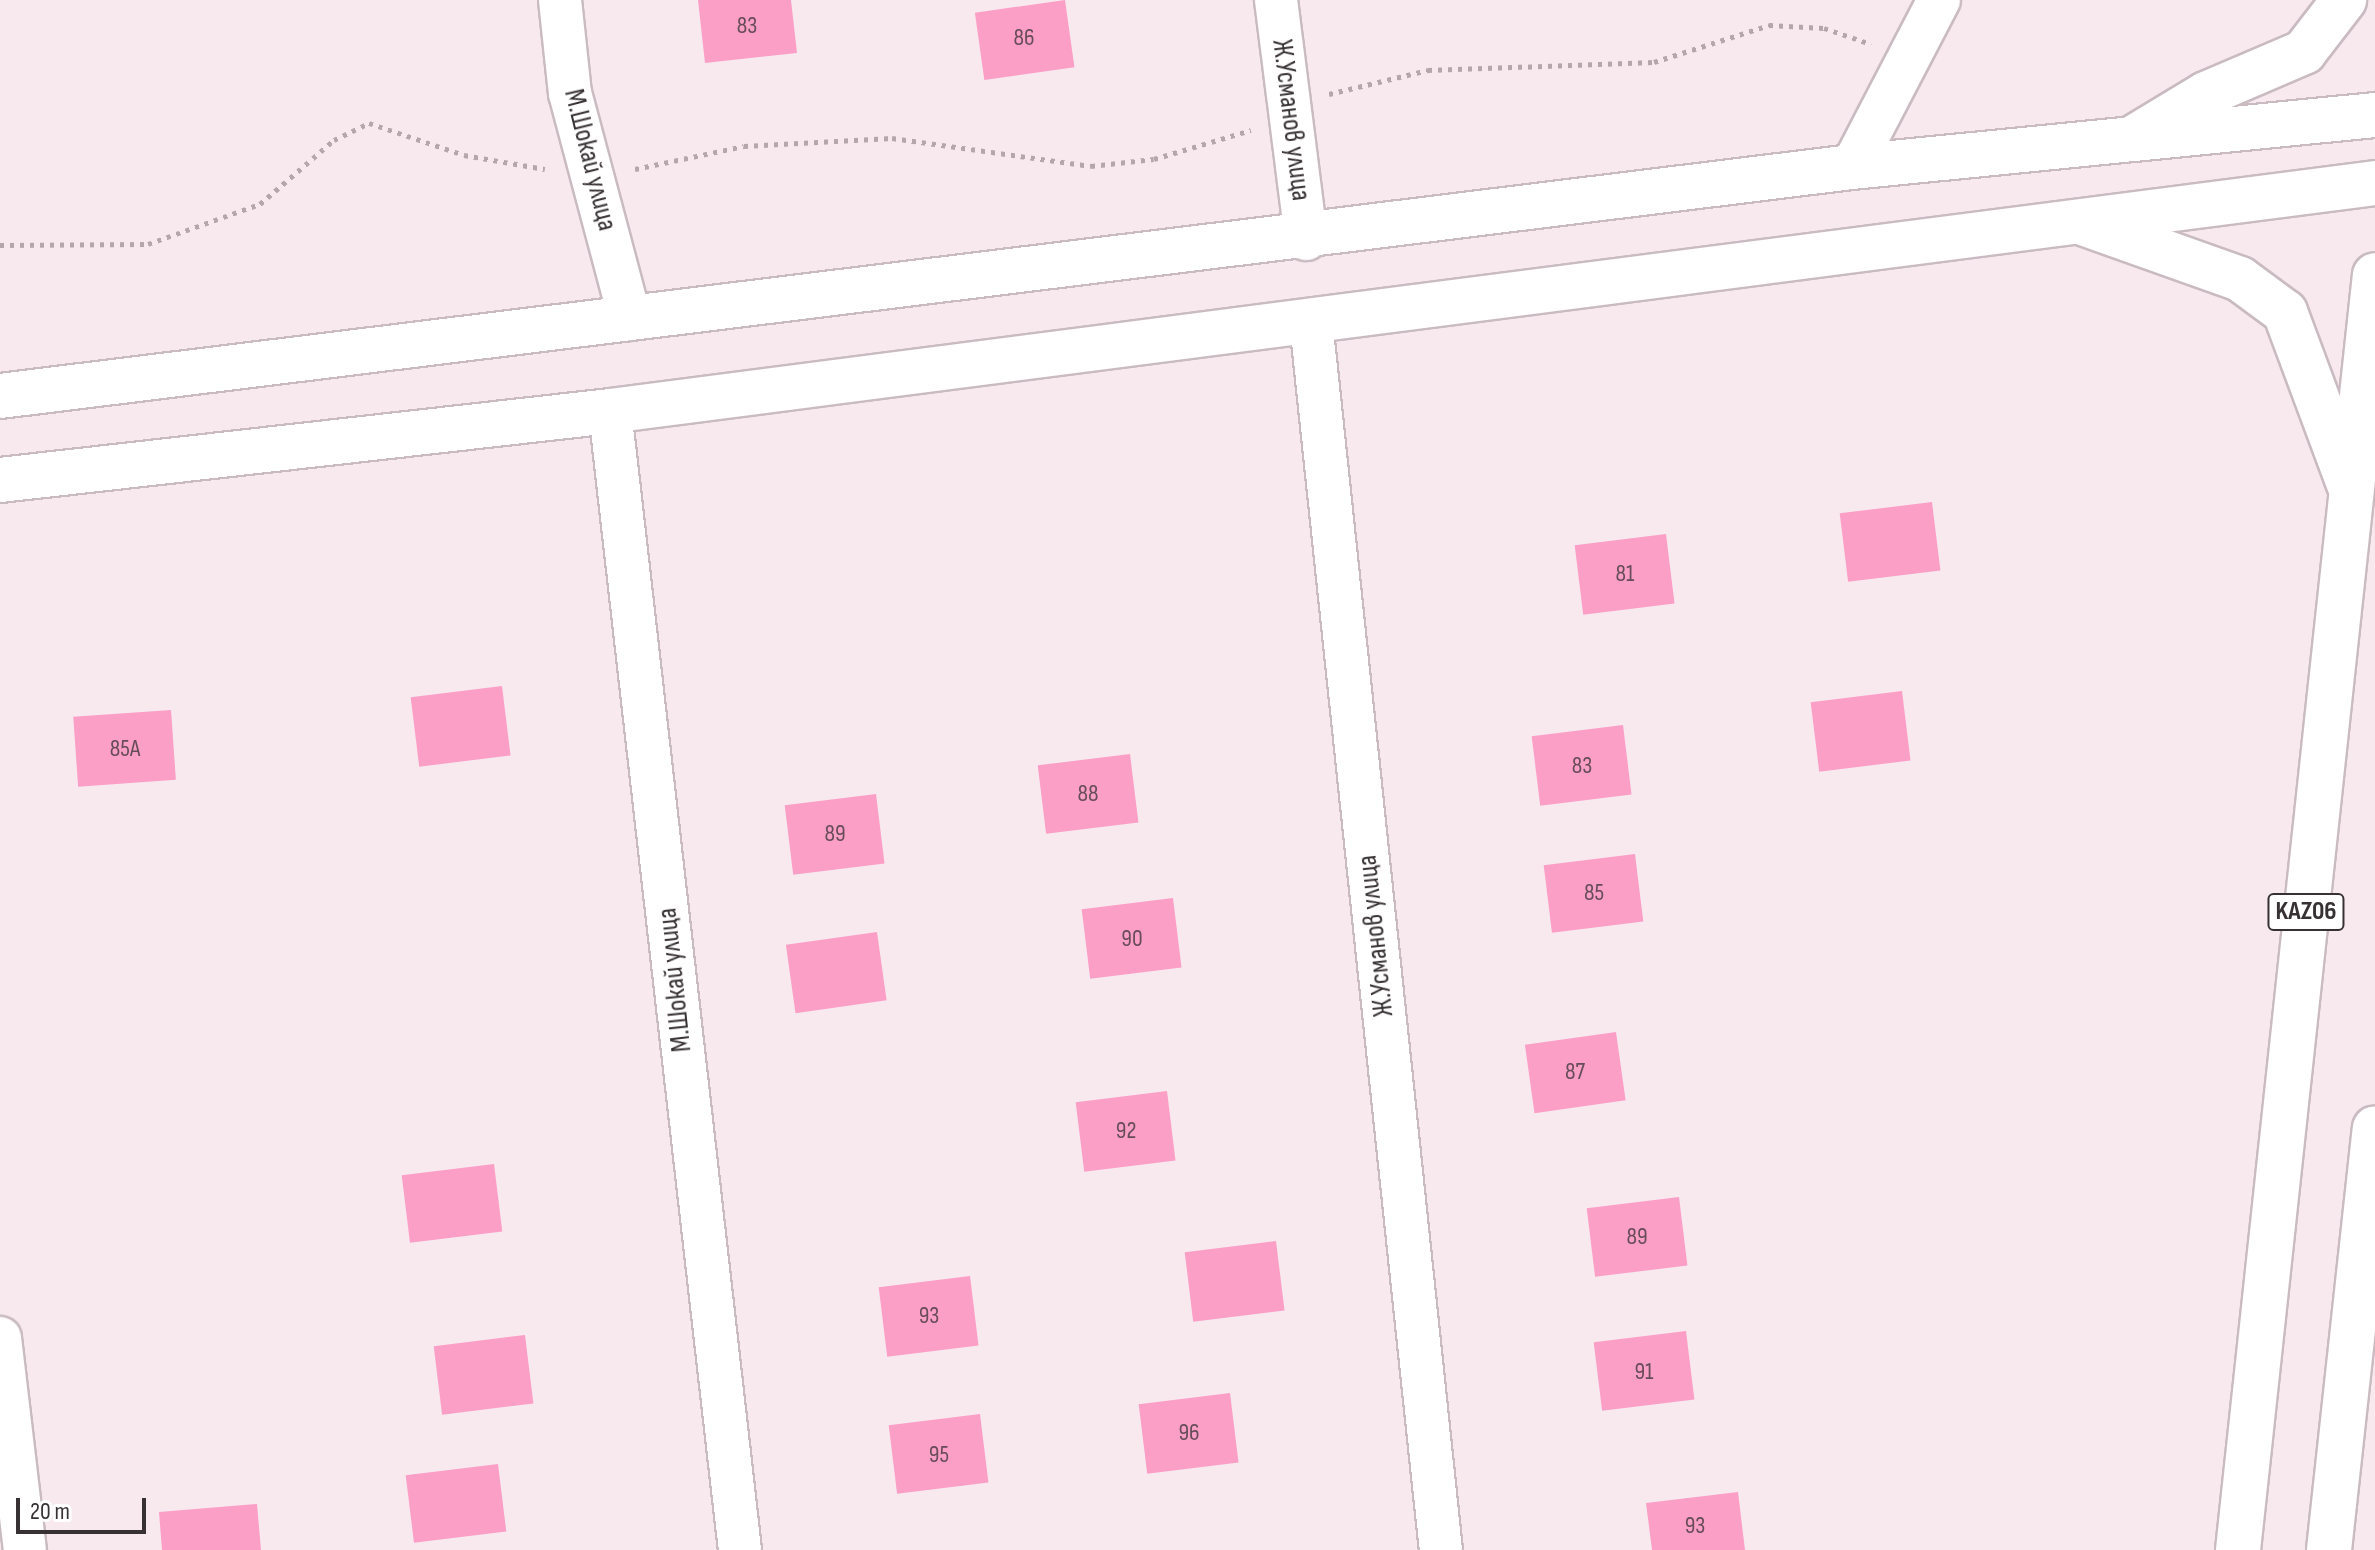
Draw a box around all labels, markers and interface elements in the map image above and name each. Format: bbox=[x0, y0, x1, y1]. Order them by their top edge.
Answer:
house number: 83 bbox=[737, 12, 757, 40]
house number: 86 bbox=[1013, 24, 1035, 52]
street label: Ж.Усманов улица bbox=[1264, 37, 1318, 203]
street label: М.Шокай улица bbox=[556, 86, 624, 234]
house number: 81 bbox=[1616, 560, 1634, 588]
house number: 85А bbox=[110, 735, 140, 763]
house number: 83 bbox=[1572, 752, 1592, 780]
house number: 88 bbox=[1077, 780, 1099, 808]
house number: 89 bbox=[824, 820, 846, 848]
street label: Ж.Усманов улица bbox=[1351, 853, 1401, 1019]
house number: 85 bbox=[1584, 879, 1604, 907]
road number: KАZ06 bbox=[2266, 890, 2346, 934]
street label: М.Шокай улица bbox=[651, 906, 699, 1054]
house number: 90 bbox=[1121, 925, 1143, 953]
house number: 87 bbox=[1565, 1058, 1585, 1086]
house number: 92 bbox=[1116, 1117, 1136, 1145]
house number: 89 bbox=[1626, 1223, 1648, 1251]
house number: 93 bbox=[919, 1302, 939, 1330]
house number: 91 bbox=[1634, 1358, 1654, 1386]
house number: 96 bbox=[1178, 1419, 1200, 1447]
house number: 95 bbox=[929, 1441, 949, 1469]
scale bar bbox=[20, 1482, 150, 1532]
text: 20 m bbox=[30, 1497, 70, 1526]
house number: 93 bbox=[1685, 1512, 1705, 1540]

